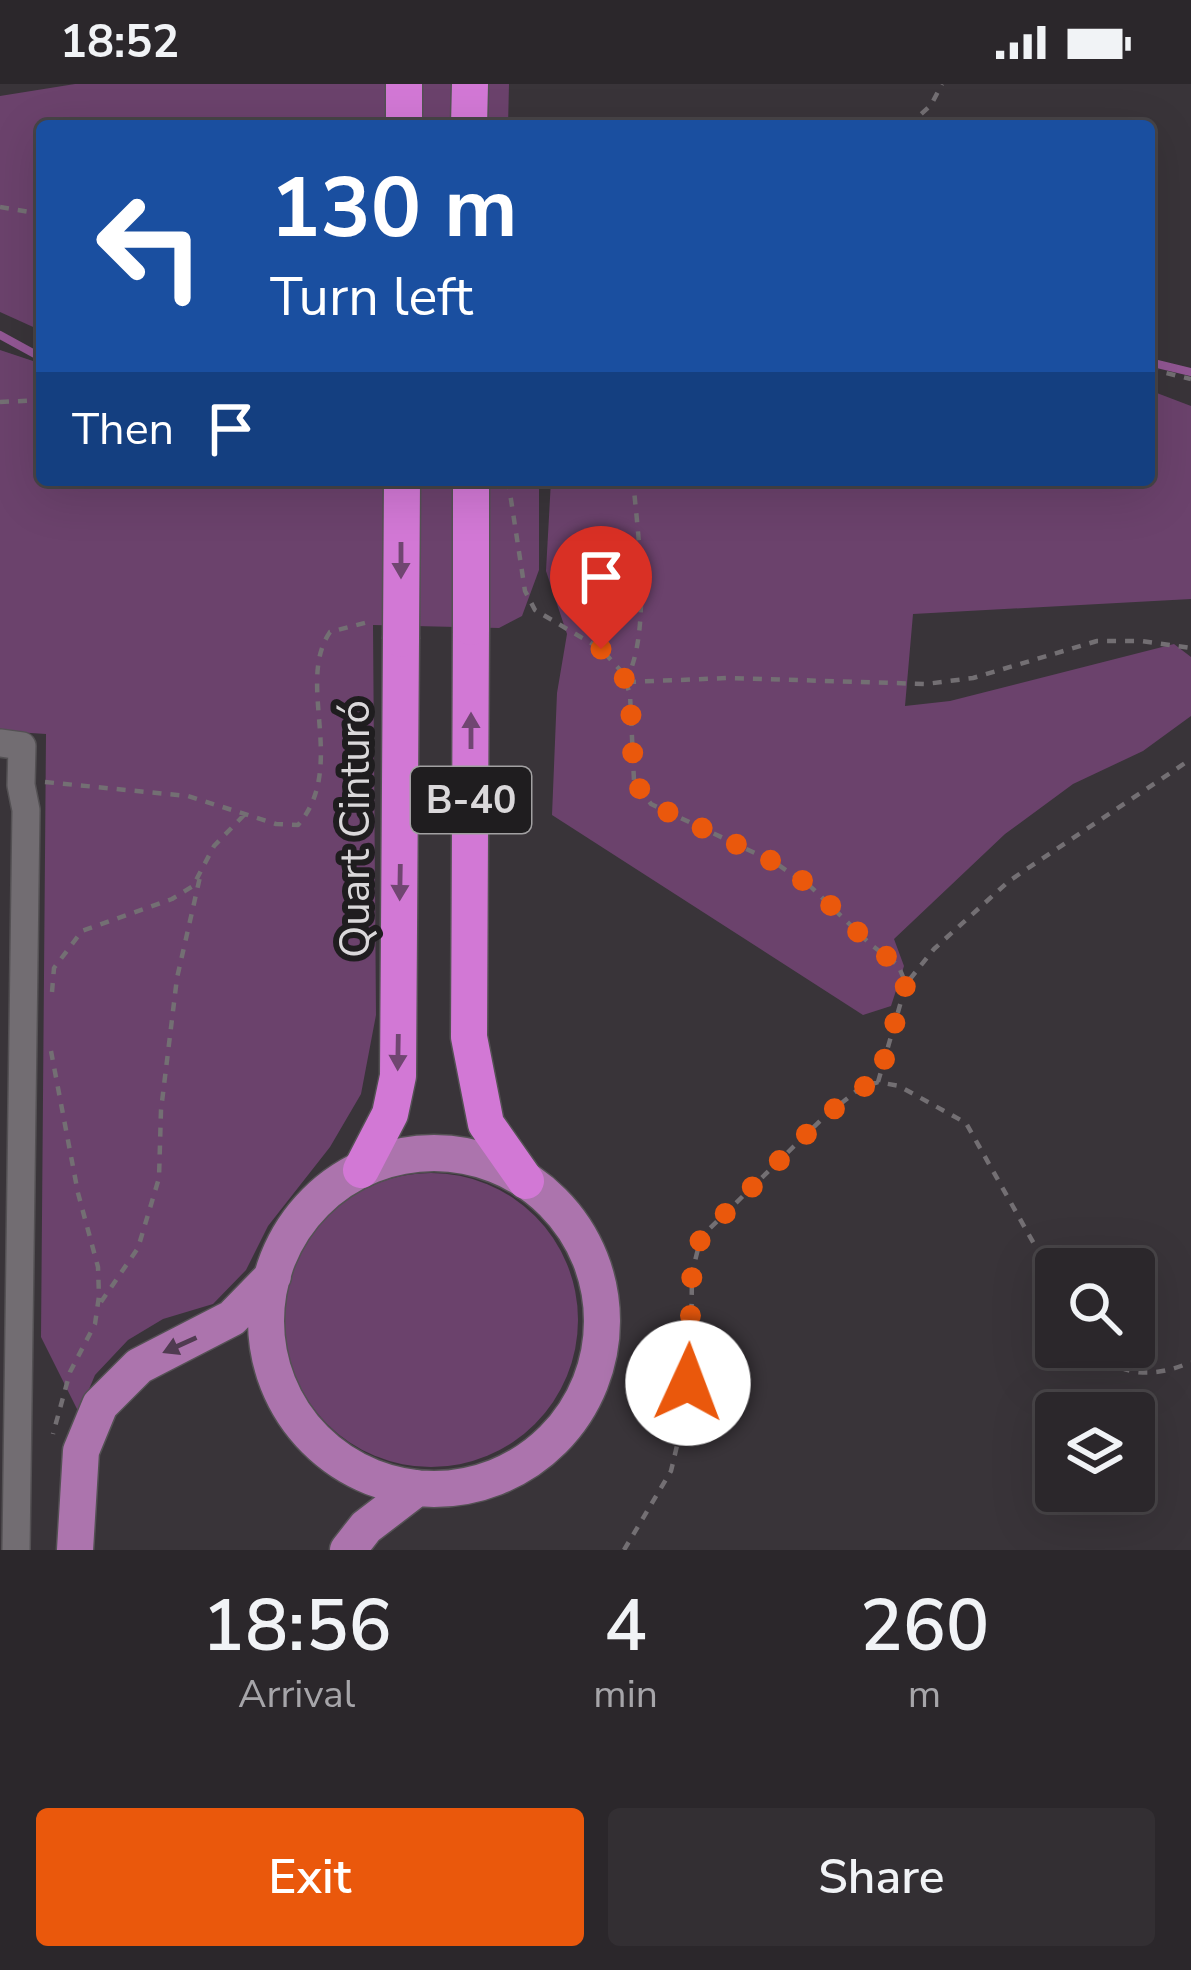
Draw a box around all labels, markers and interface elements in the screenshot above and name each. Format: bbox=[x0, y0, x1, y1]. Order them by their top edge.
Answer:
text: 18:52 bbox=[60, 12, 179, 73]
text: 130 m bbox=[270, 151, 518, 266]
icon: left bbox=[72, 168, 228, 324]
text: Turn left bbox=[270, 260, 473, 334]
icon: arrive bbox=[198, 396, 264, 462]
text: Then bbox=[72, 399, 174, 460]
pin bbox=[550, 526, 652, 649]
one-way arrow bbox=[392, 542, 411, 580]
icon: arrive bbox=[568, 544, 634, 610]
street label: Quart Cinturó bbox=[327, 700, 384, 958]
one-way arrow bbox=[461, 711, 481, 749]
road number: B-40 bbox=[411, 767, 531, 833]
one-way arrow bbox=[390, 864, 410, 902]
one-way arrow bbox=[388, 1034, 408, 1072]
map controls bbox=[1035, 1248, 1155, 1512]
button: search bbox=[1035, 1248, 1155, 1368]
position arrow bbox=[625, 1320, 751, 1446]
one-way arrow bbox=[162, 1336, 197, 1356]
button: layers bbox=[1035, 1392, 1155, 1512]
text: 18:56 bbox=[202, 1577, 392, 1675]
text: 4 bbox=[604, 1577, 647, 1675]
text: 260 bbox=[860, 1577, 989, 1675]
text: Arrival bbox=[238, 1668, 355, 1721]
text: min bbox=[593, 1668, 658, 1721]
text: m bbox=[908, 1668, 941, 1721]
button: Exit bbox=[36, 1808, 584, 1946]
button: Share bbox=[608, 1808, 1155, 1946]

